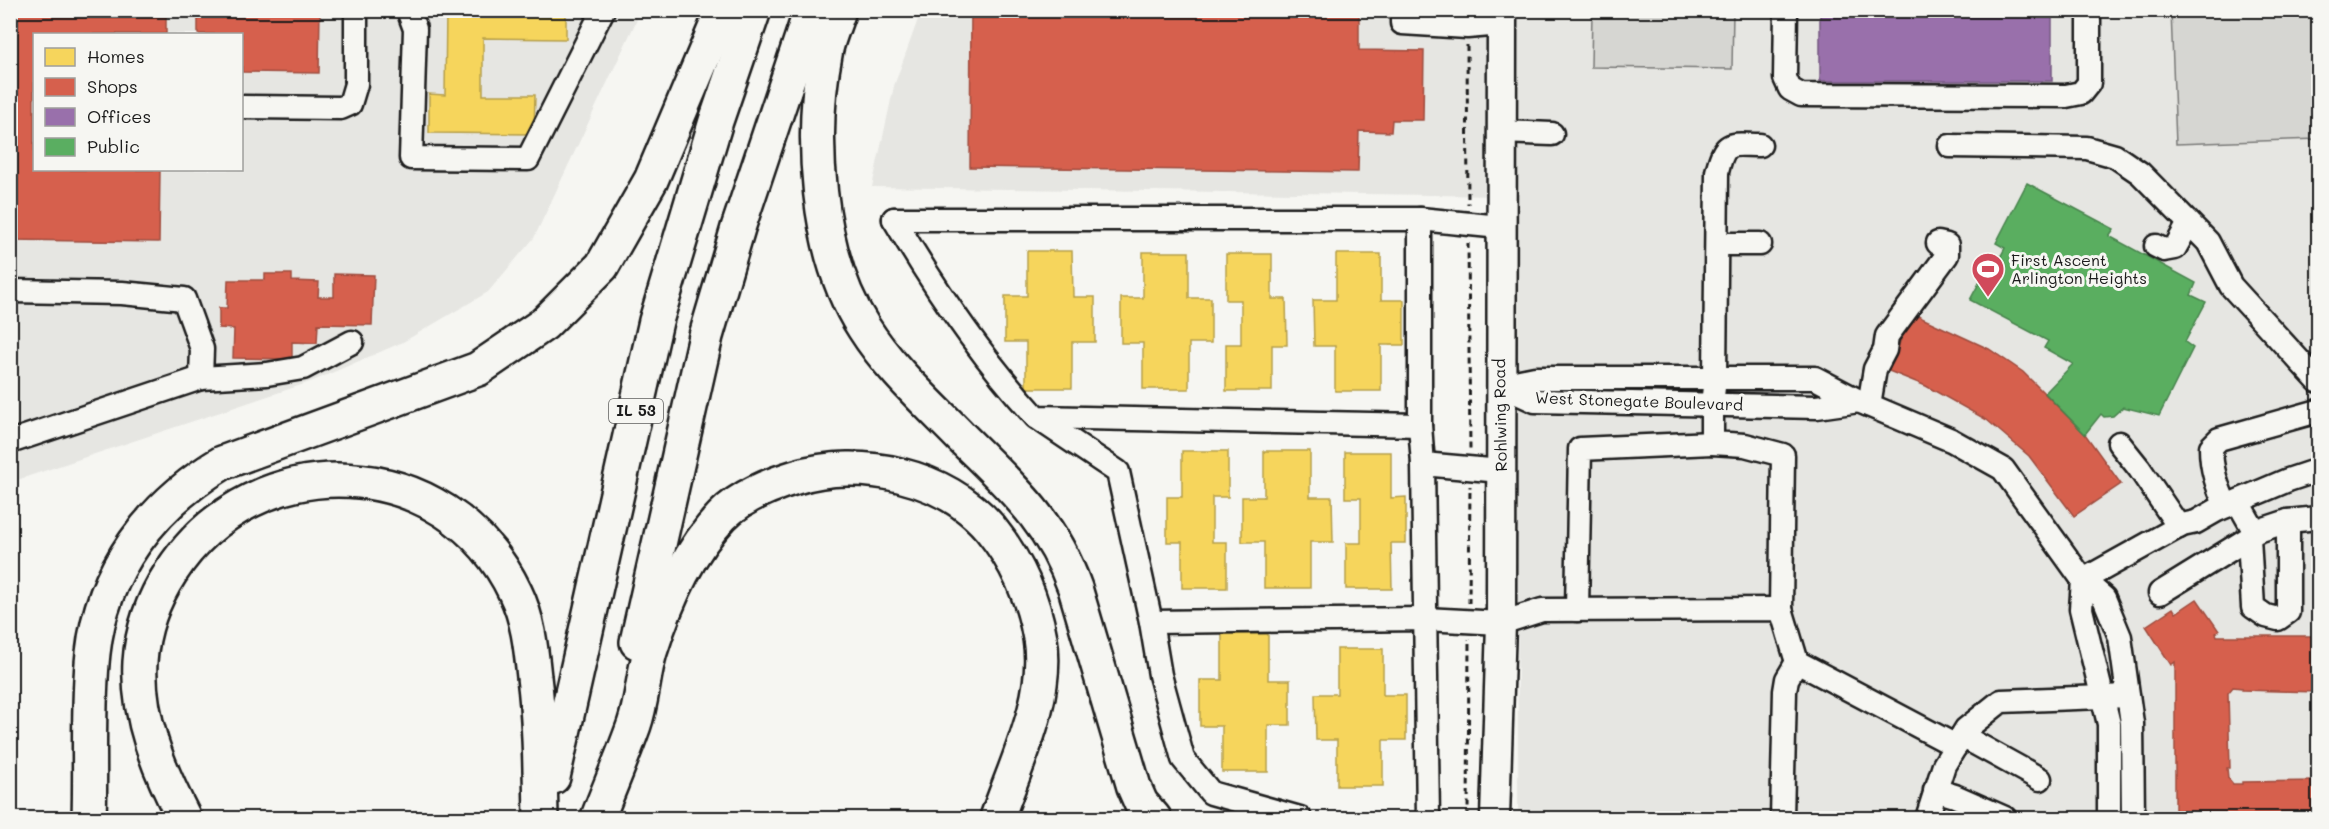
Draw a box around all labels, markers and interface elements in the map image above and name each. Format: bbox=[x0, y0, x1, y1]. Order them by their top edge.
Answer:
legend bbox=[33, 33, 243, 171]
text: Homes bbox=[87, 44, 145, 68]
text: Shops bbox=[87, 74, 138, 98]
text: Offices bbox=[87, 104, 151, 128]
text: Public bbox=[87, 134, 140, 158]
place label: First Ascent Arlington Heights bbox=[2011, 249, 2147, 288]
sports icon: First Ascent Arlington Heights bbox=[1970, 251, 2006, 298]
street label: Rohlwing Road bbox=[1488, 358, 1511, 472]
street label: West Stonegate Boulevard bbox=[1535, 386, 1743, 415]
road number: IL 53 bbox=[609, 399, 663, 423]

